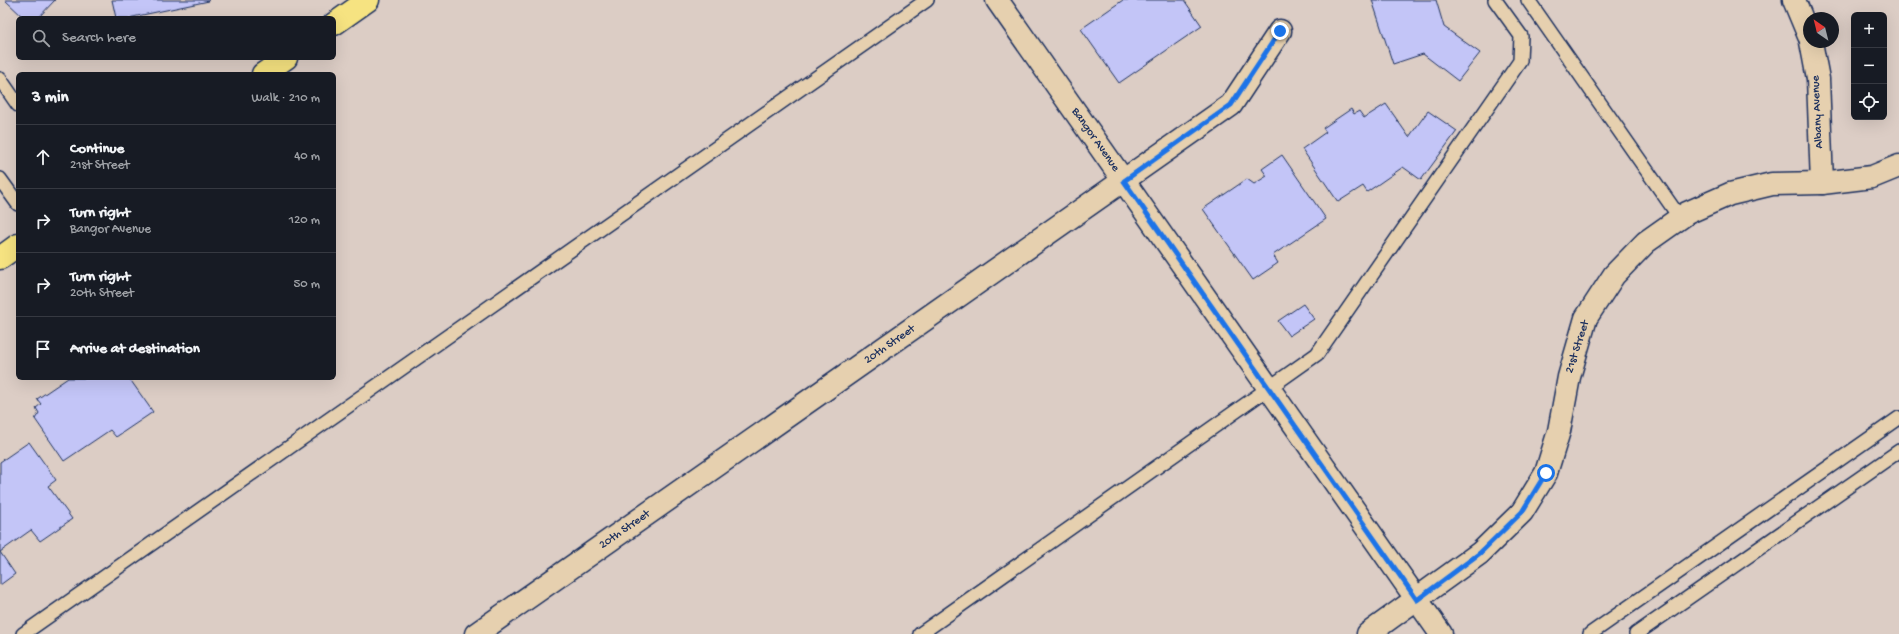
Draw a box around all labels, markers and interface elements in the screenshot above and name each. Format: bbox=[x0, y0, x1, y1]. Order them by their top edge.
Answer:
north arrow bbox=[1803, 12, 1839, 48]
map controls bbox=[1851, 12, 1887, 120]
button: + bbox=[1851, 12, 1887, 48]
search box bbox=[16, 16, 336, 60]
route end bbox=[1271, 22, 1289, 40]
icon: search bbox=[30, 27, 52, 49]
text: Search here bbox=[62, 29, 136, 47]
button: − bbox=[1851, 48, 1887, 84]
street label: Albany Avenue bbox=[1809, 74, 1827, 149]
button: locate bbox=[1851, 84, 1887, 120]
text: 3 min bbox=[32, 88, 69, 108]
text: Walk · 210 m bbox=[252, 91, 320, 106]
street label: Bangor Avenue bbox=[1067, 105, 1123, 175]
text: Continue bbox=[70, 140, 124, 158]
icon: ahead bbox=[32, 146, 54, 168]
text: 40 m bbox=[294, 149, 320, 164]
text: 21st Street bbox=[70, 158, 129, 173]
text: Turn right bbox=[70, 204, 130, 222]
icon: right bbox=[32, 210, 54, 232]
text: 120 m bbox=[289, 213, 320, 228]
text: Bangor Avenue bbox=[70, 222, 151, 237]
text: Turn right bbox=[70, 268, 130, 286]
icon: right bbox=[32, 274, 54, 296]
text: 50 m bbox=[293, 277, 320, 292]
text: 20th Street bbox=[70, 286, 134, 301]
street label: 21st Street bbox=[1563, 318, 1593, 375]
street label: 20th Street bbox=[862, 322, 919, 368]
icon: arrive bbox=[32, 338, 54, 360]
text: Arrive at destination bbox=[70, 340, 200, 358]
route start bbox=[1537, 464, 1555, 482]
street label: 20th Street bbox=[597, 507, 654, 553]

